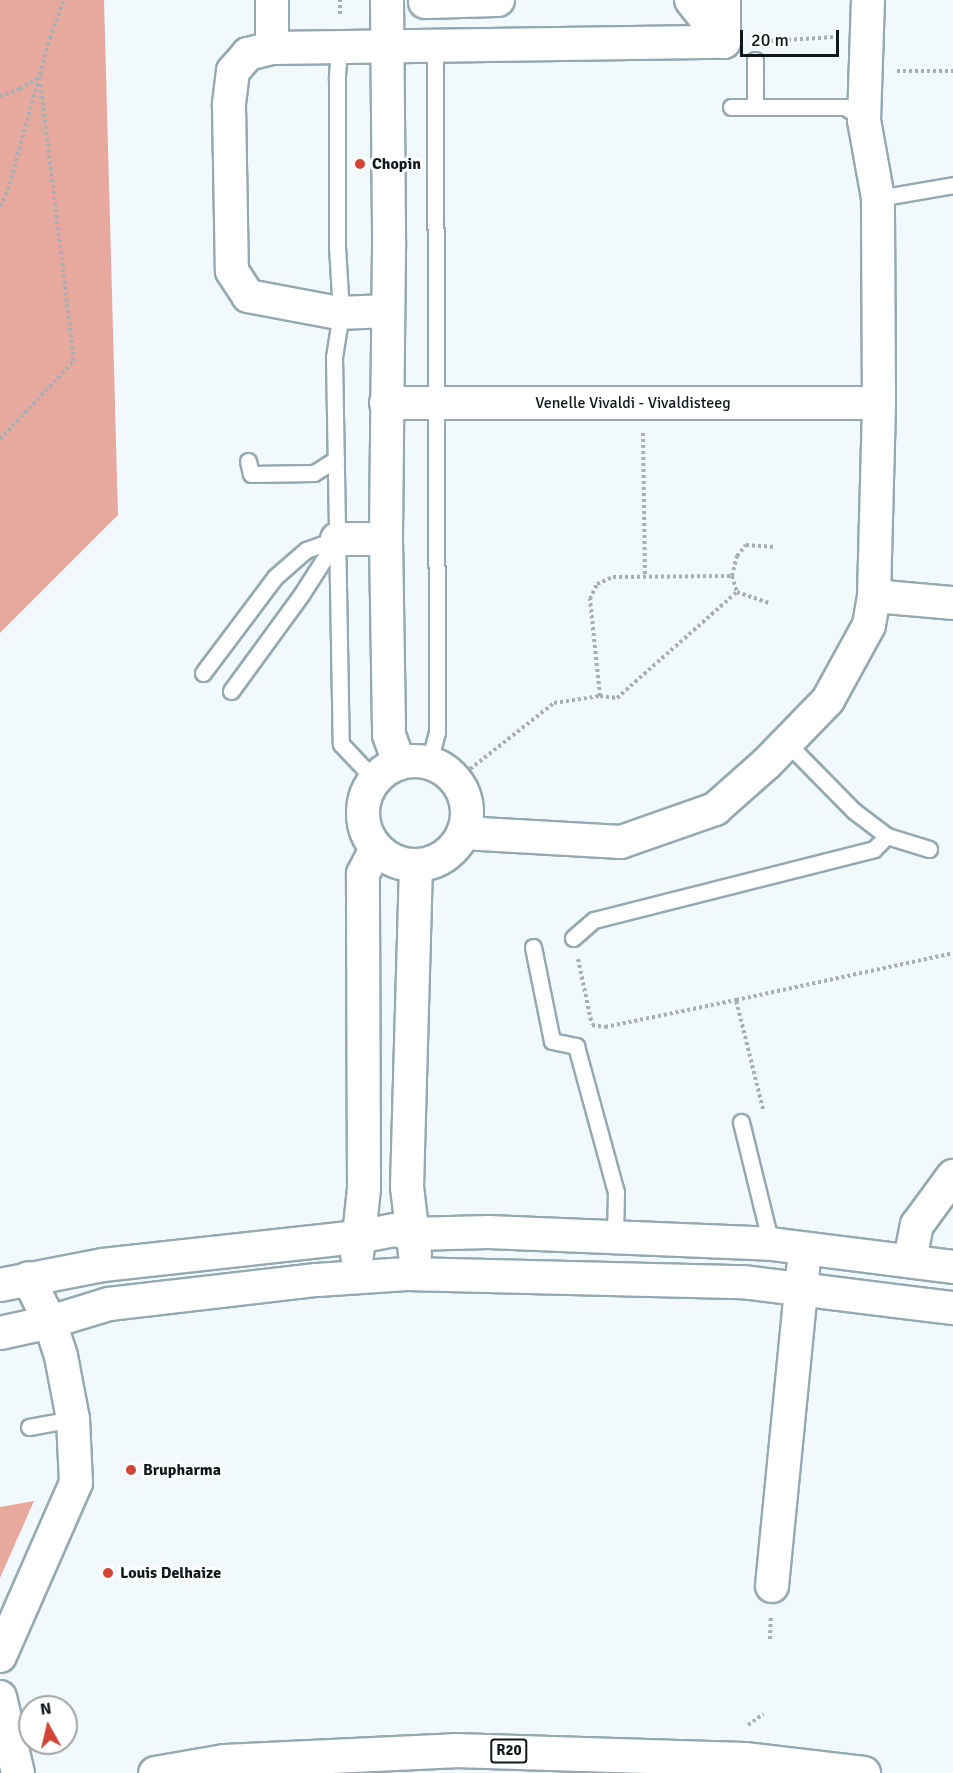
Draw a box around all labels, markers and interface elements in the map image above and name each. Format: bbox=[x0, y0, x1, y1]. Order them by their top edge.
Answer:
scale bar bbox=[743, 18, 842, 56]
text: 20 m bbox=[751, 29, 789, 51]
place label: Chopin bbox=[372, 154, 421, 174]
marker: Chopin bbox=[353, 157, 367, 171]
street label: Venelle Vivaldi - Vivaldisteeg bbox=[535, 393, 731, 413]
place label: Brupharma bbox=[143, 1460, 221, 1480]
marker: Brupharma bbox=[124, 1463, 138, 1477]
place label: Louis Delhaize bbox=[120, 1563, 221, 1583]
marker: Louis Delhaize bbox=[101, 1566, 115, 1580]
north arrow bbox=[18, 1695, 78, 1755]
text: N bbox=[39, 1698, 53, 1720]
road number: R20 bbox=[490, 1739, 528, 1763]

